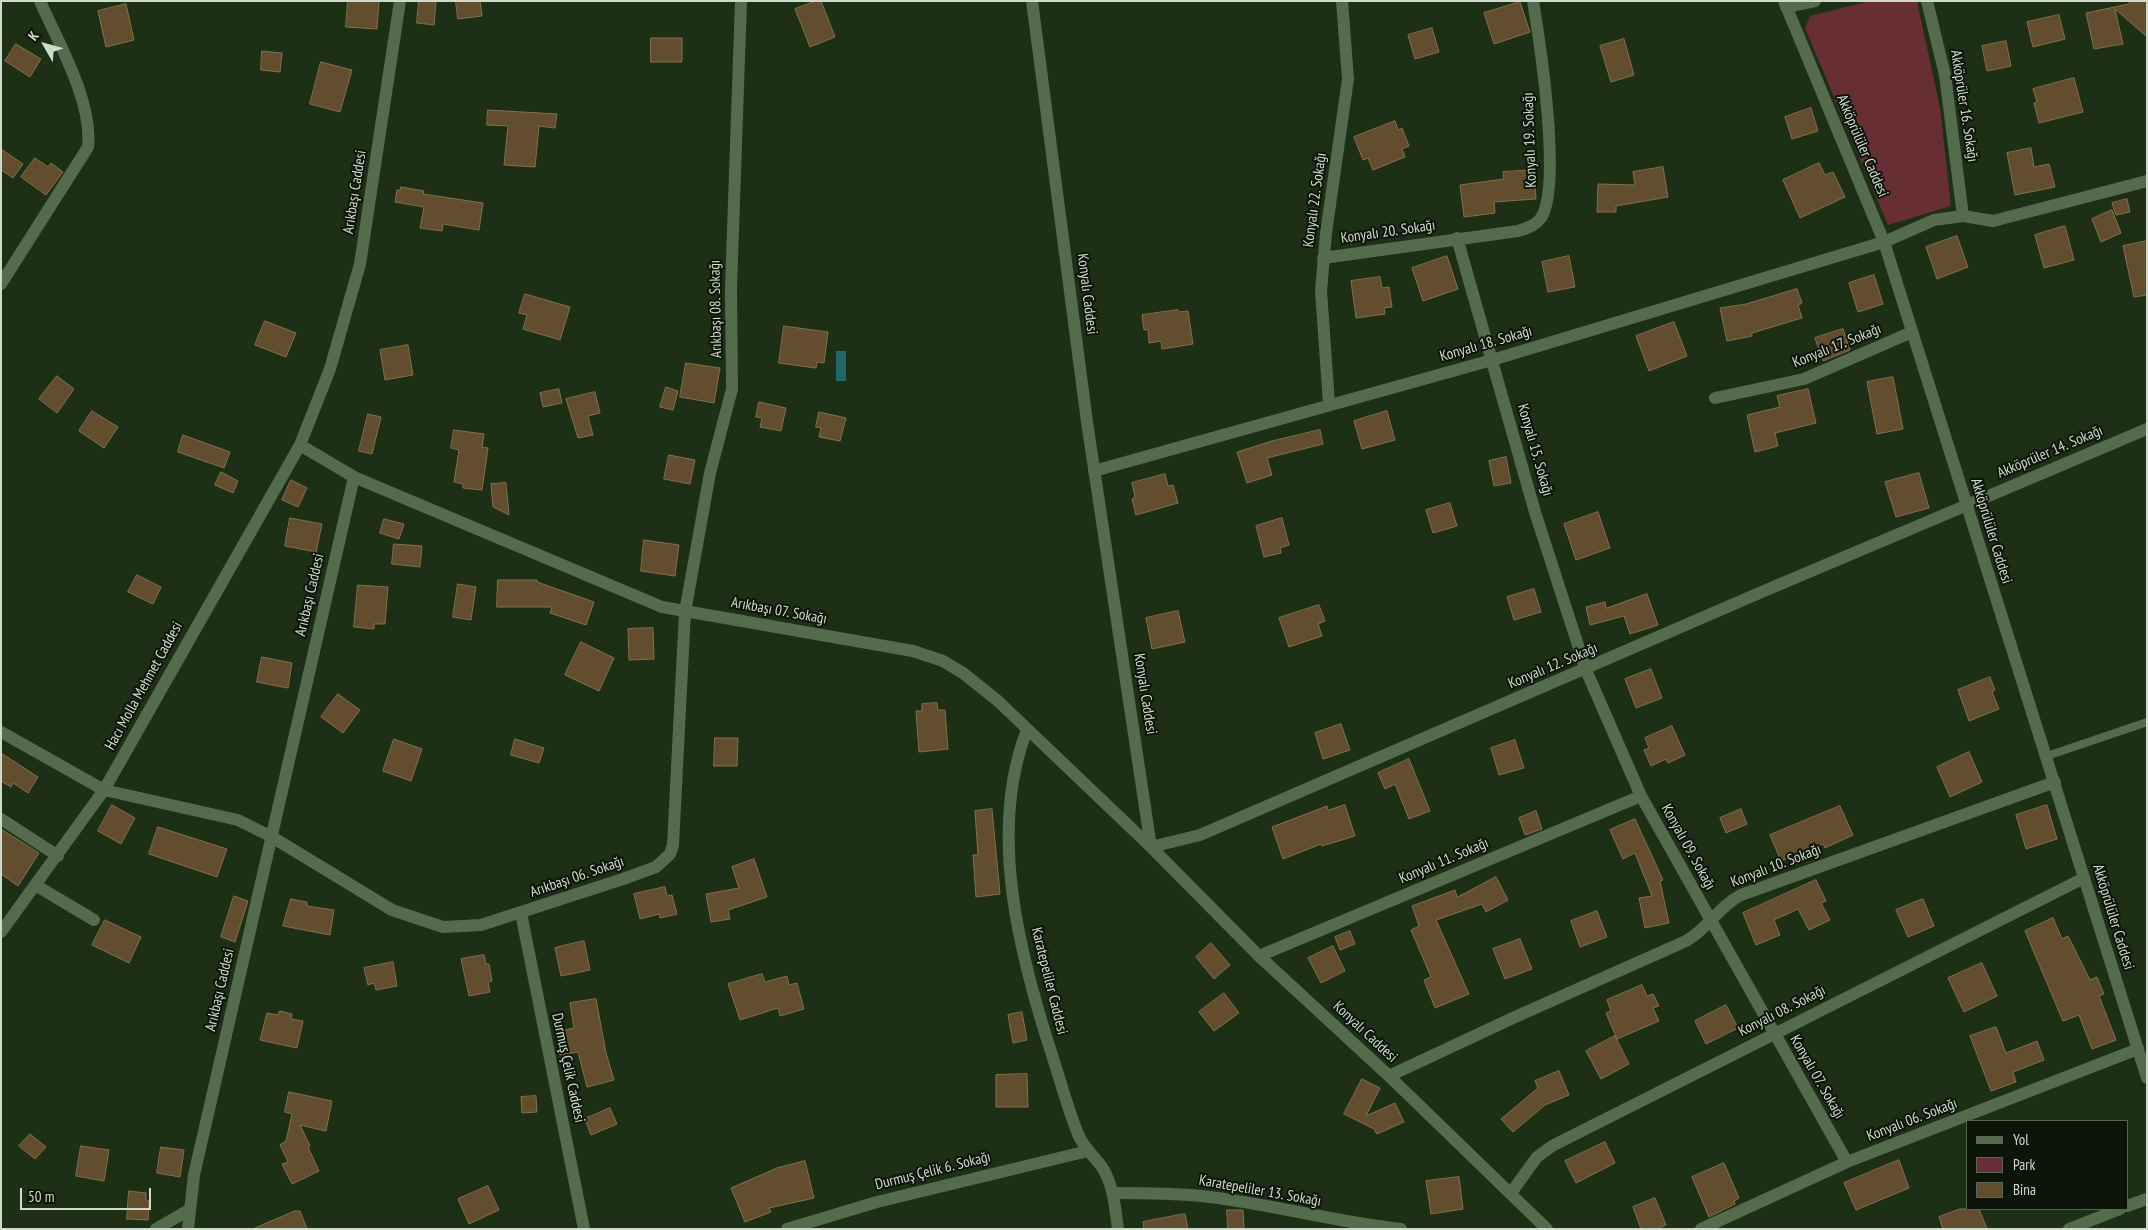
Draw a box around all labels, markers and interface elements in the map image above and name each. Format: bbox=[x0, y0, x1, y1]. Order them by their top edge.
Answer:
north arrow bbox=[20, 20, 70, 70]
text: K bbox=[24, 27, 43, 44]
street label: Akköprüler 16. Sokağı bbox=[1946, 49, 1982, 163]
street label: Konyalı 19. Sokağı bbox=[1519, 92, 1541, 188]
street label: Akköprülüler Caddesi bbox=[1832, 92, 1892, 200]
street label: Arıkbaşı Caddesi bbox=[340, 149, 370, 235]
street label: Konyalı 22. Sokağı bbox=[1299, 152, 1331, 248]
street label: Konyalı 20. Sokağı bbox=[1340, 216, 1436, 248]
street label: Konyalı Caddesi bbox=[1073, 252, 1101, 336]
street label: Arıkbaşı 08. Sokağı bbox=[706, 260, 726, 358]
street label: Konyalı 17. Sokağı bbox=[1790, 320, 1884, 372]
street label: Konyalı 18. Sokağı bbox=[1438, 322, 1534, 366]
street label: Konyalı 15. Sokağı bbox=[1513, 402, 1557, 498]
street label: Akköprüler 14. Sokağı bbox=[1994, 422, 2106, 482]
street label: Akköprülüler Caddesi bbox=[1966, 476, 2016, 586]
street label: Arıkbaşı Caddesi bbox=[292, 552, 328, 638]
street label: Arıkbaşı 07. Sokağı bbox=[730, 594, 828, 628]
street label: Hacı Molla Mehmet Caddesi bbox=[101, 619, 187, 753]
street label: Konyalı 12. Sokağı bbox=[1506, 639, 1600, 693]
street label: Konyalı Caddesi bbox=[1130, 652, 1160, 736]
street label: Konyalı 09. Sokağı bbox=[1657, 801, 1719, 893]
street label: Konyalı 11. Sokağı bbox=[1397, 834, 1491, 888]
street label: Konyalı 10. Sokağı bbox=[1728, 841, 1824, 891]
street label: Arıkbaşı 06. Sokağı bbox=[528, 853, 626, 901]
street label: Akköprülüler Caddesi bbox=[2088, 862, 2138, 972]
street label: Karatepeliler Caddesi bbox=[1027, 925, 1071, 1037]
street label: Arıkbaşı Caddesi bbox=[202, 947, 238, 1033]
street label: Konyalı 08. Sokağı bbox=[1735, 981, 1829, 1041]
street label: Konyalı Caddesi bbox=[1329, 998, 1401, 1066]
street label: Durmuş Çelik Caddesi bbox=[548, 1012, 588, 1124]
street label: Konyalı 07. Sokağı bbox=[1786, 1032, 1848, 1122]
street label: Konyalı 06. Sokağı bbox=[1864, 1095, 1960, 1145]
legend bbox=[1966, 1120, 2128, 1210]
text: Yol bbox=[2013, 1130, 2029, 1149]
street label: Durmuş Çelik 6. Sokağı bbox=[873, 1148, 993, 1194]
text: Park bbox=[2013, 1155, 2035, 1174]
street label: Karatepeliler 13. Sokağı bbox=[1198, 1171, 1322, 1211]
scale bar bbox=[22, 1178, 154, 1210]
text: Bina bbox=[2013, 1180, 2036, 1199]
text: 50 m bbox=[28, 1187, 54, 1206]

